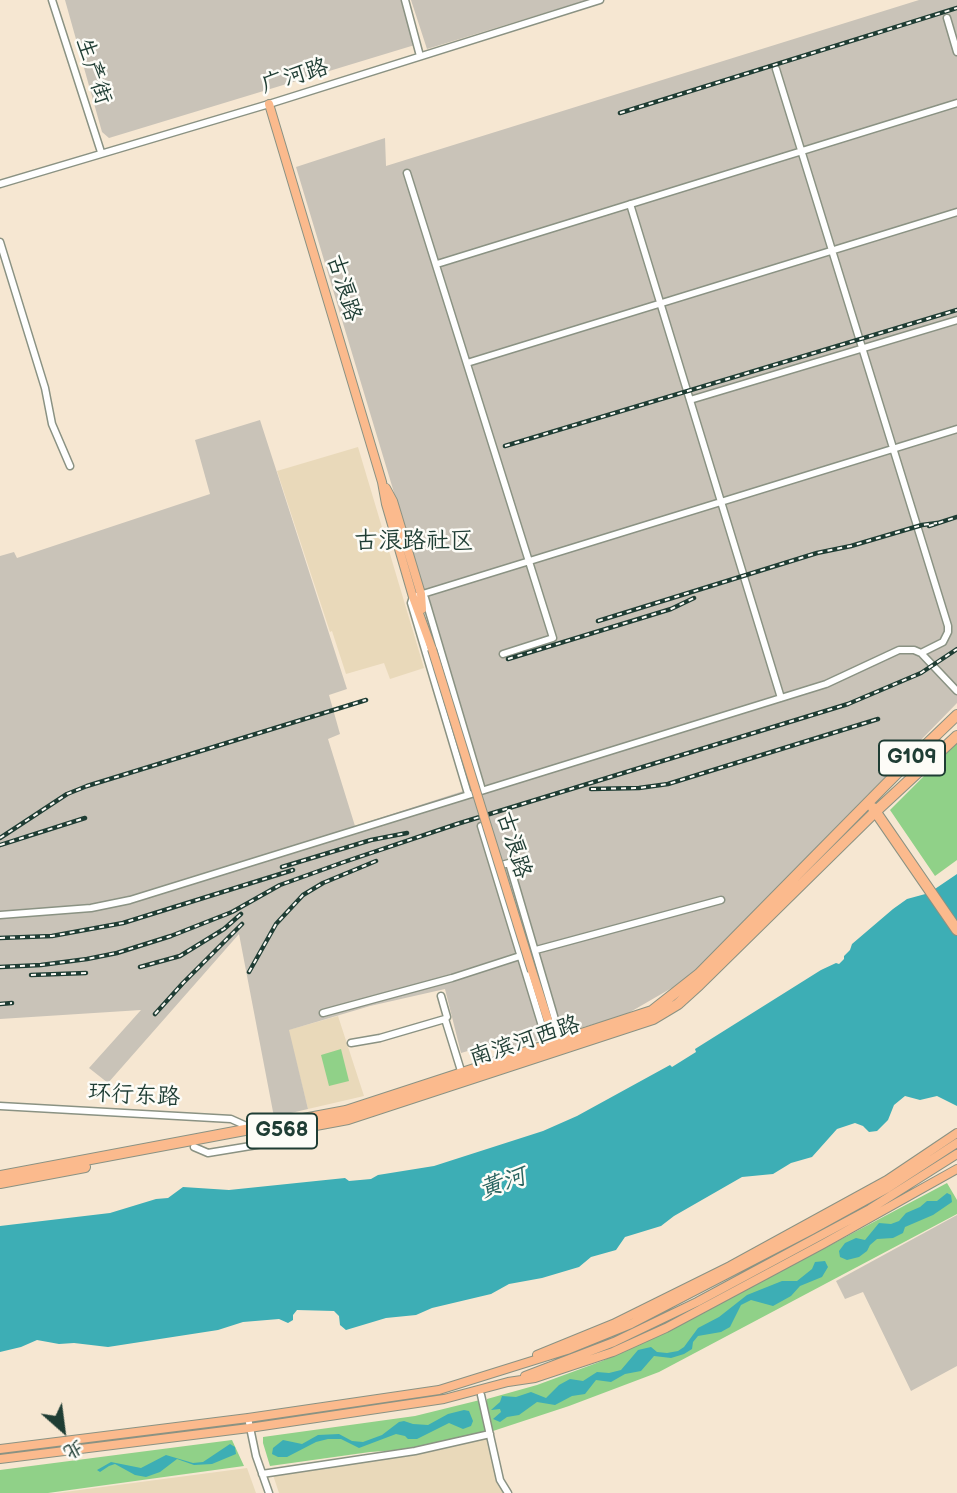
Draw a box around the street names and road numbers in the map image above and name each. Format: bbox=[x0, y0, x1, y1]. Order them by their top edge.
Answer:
street label: 生产街 bbox=[69, 34, 117, 108]
street label: 广河路 bbox=[258, 54, 332, 100]
street label: 古浪路 bbox=[320, 251, 366, 325]
road number: G109 bbox=[879, 740, 945, 776]
street label: 古浪路 bbox=[490, 808, 536, 882]
street label: 南滨河西路 bbox=[466, 1011, 584, 1073]
street label: 环行东路 bbox=[87, 1080, 181, 1112]
road number: G568 bbox=[247, 1114, 317, 1148]

